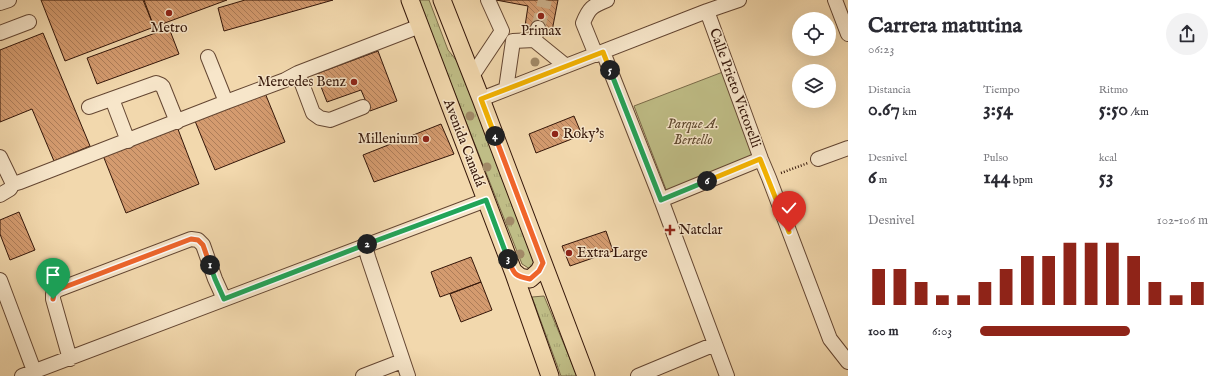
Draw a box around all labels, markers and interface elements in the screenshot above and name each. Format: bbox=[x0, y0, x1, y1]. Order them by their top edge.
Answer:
marker: Metro bbox=[164, 8, 174, 18]
marker: Primax bbox=[536, 11, 546, 21]
map controls bbox=[792, 12, 836, 108]
button: locate bbox=[792, 12, 836, 56]
text: Carrera matutina bbox=[868, 12, 1022, 40]
button: share bbox=[1166, 13, 1208, 55]
place label: Metro bbox=[151, 19, 188, 37]
place label: Primax bbox=[521, 22, 562, 40]
street label: Calle Prieto Victorelli bbox=[705, 26, 765, 150]
text: 06:23 bbox=[868, 41, 894, 58]
pin: 5 bbox=[600, 60, 620, 80]
text: 5 bbox=[608, 63, 612, 77]
button: layers bbox=[792, 64, 836, 108]
place label: Mercedes Benz bbox=[257, 73, 347, 91]
marker: Mercedes Benz bbox=[349, 77, 359, 87]
text: Distancia bbox=[868, 83, 910, 97]
text: Tiempo bbox=[983, 83, 1020, 97]
text: Ritmo bbox=[1099, 83, 1128, 97]
street label: Avenida Canadá bbox=[439, 96, 489, 190]
text: 0.67 bbox=[868, 97, 900, 122]
text: 3:54 bbox=[983, 97, 1013, 122]
text: 5:50 bbox=[1099, 97, 1128, 122]
text: km bbox=[900, 105, 917, 119]
text: /km bbox=[1128, 105, 1149, 119]
park label: Parque A. Bertello bbox=[667, 115, 719, 149]
place label: Roky's bbox=[563, 125, 604, 143]
pin: 4 bbox=[485, 126, 505, 146]
text: 4 bbox=[492, 129, 498, 143]
marker: Roky's bbox=[550, 129, 560, 139]
place label: Millenium bbox=[358, 130, 418, 148]
marker: Millenium bbox=[421, 134, 431, 144]
text: Desnivel bbox=[868, 151, 907, 165]
text: Pulso bbox=[983, 151, 1008, 165]
text: kcal bbox=[1099, 151, 1117, 165]
text: 6 bbox=[868, 165, 876, 190]
text: 144 bbox=[983, 165, 1010, 190]
text: 53 bbox=[1099, 165, 1113, 190]
pin: 6 bbox=[697, 171, 717, 191]
text: m bbox=[876, 173, 887, 187]
text: bpm bbox=[1010, 173, 1033, 187]
text: 6 bbox=[705, 174, 709, 188]
pin bbox=[772, 191, 806, 232]
icon: check bbox=[778, 197, 800, 219]
text: Desnivel bbox=[868, 212, 915, 229]
text: 102–106 m bbox=[1157, 212, 1208, 229]
place label: Natclar bbox=[679, 221, 723, 239]
marker: Natclar bbox=[664, 224, 676, 236]
pin: 2 bbox=[357, 234, 377, 254]
text: 2 bbox=[364, 237, 370, 251]
place label: Extra Large bbox=[577, 244, 648, 262]
marker: Extra Large bbox=[564, 248, 574, 258]
pin: 3 bbox=[498, 249, 518, 269]
text: 3 bbox=[506, 252, 510, 266]
pin: 1 bbox=[200, 255, 220, 275]
pin bbox=[36, 258, 70, 299]
text: 1 bbox=[208, 258, 212, 272]
icon: arrive bbox=[42, 264, 64, 286]
text: 100 m bbox=[868, 323, 898, 340]
text: 6:03 bbox=[932, 323, 952, 340]

